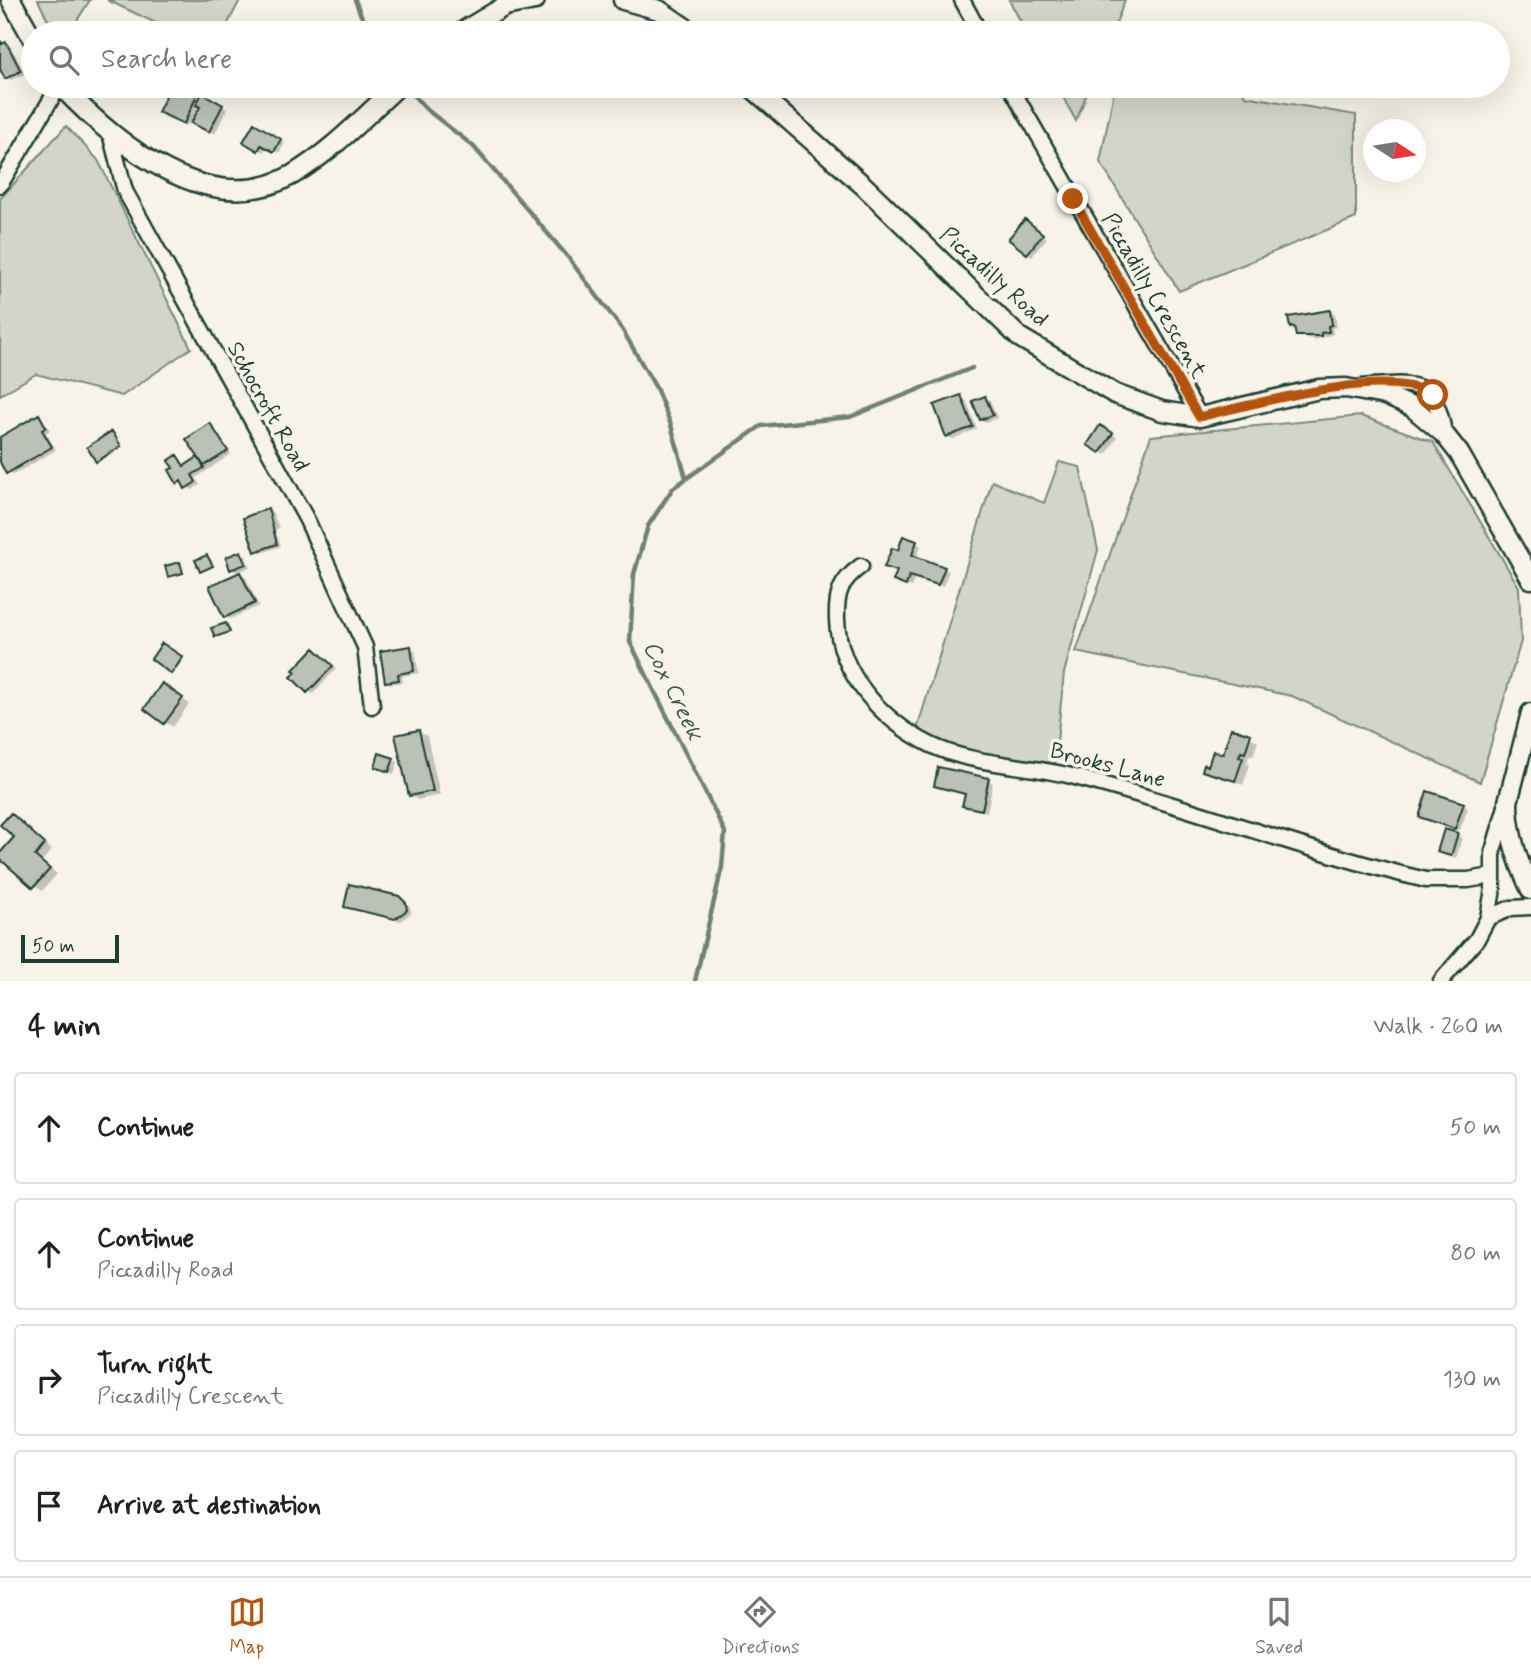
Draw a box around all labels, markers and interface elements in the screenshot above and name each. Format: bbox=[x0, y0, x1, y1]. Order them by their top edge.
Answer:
search box bbox=[21, 21, 1510, 98]
icon: search bbox=[45, 41, 83, 79]
text: Search here bbox=[101, 43, 232, 77]
north arrow bbox=[1363, 119, 1426, 182]
route end bbox=[1057, 183, 1088, 214]
street label: Piccadilly Crescent bbox=[1094, 208, 1213, 385]
street label: Piccadilly Road bbox=[933, 221, 1054, 334]
street label: Schocroft Road bbox=[219, 337, 315, 477]
route start bbox=[1417, 379, 1448, 410]
water label: Cox Creek bbox=[635, 636, 711, 747]
street label: Brooks Lane bbox=[1046, 736, 1169, 796]
scale bar bbox=[21, 932, 119, 964]
text: 50 m bbox=[32, 934, 75, 959]
text: 4 min bbox=[28, 1007, 101, 1046]
text: Walk · 260 m bbox=[1373, 1012, 1503, 1042]
icon: ahead bbox=[30, 1109, 68, 1147]
text: Continue bbox=[97, 1111, 194, 1145]
text: 50 m bbox=[1450, 1113, 1501, 1143]
text: Continue bbox=[97, 1222, 194, 1256]
icon: ahead bbox=[30, 1235, 68, 1273]
text: 80 m bbox=[1450, 1239, 1501, 1269]
text: Piccadilly Road bbox=[97, 1256, 234, 1286]
text: Turn right bbox=[97, 1348, 213, 1382]
icon: right bbox=[30, 1361, 68, 1399]
text: 130 m bbox=[1443, 1365, 1501, 1395]
text: Piccadilly Crescent bbox=[97, 1382, 284, 1412]
icon: arrive bbox=[30, 1487, 68, 1525]
text: Arrive at destination bbox=[97, 1489, 321, 1523]
tab: Map bbox=[228, 1593, 266, 1660]
tab: Directions bbox=[721, 1593, 800, 1660]
tab: Saved bbox=[1255, 1593, 1303, 1660]

